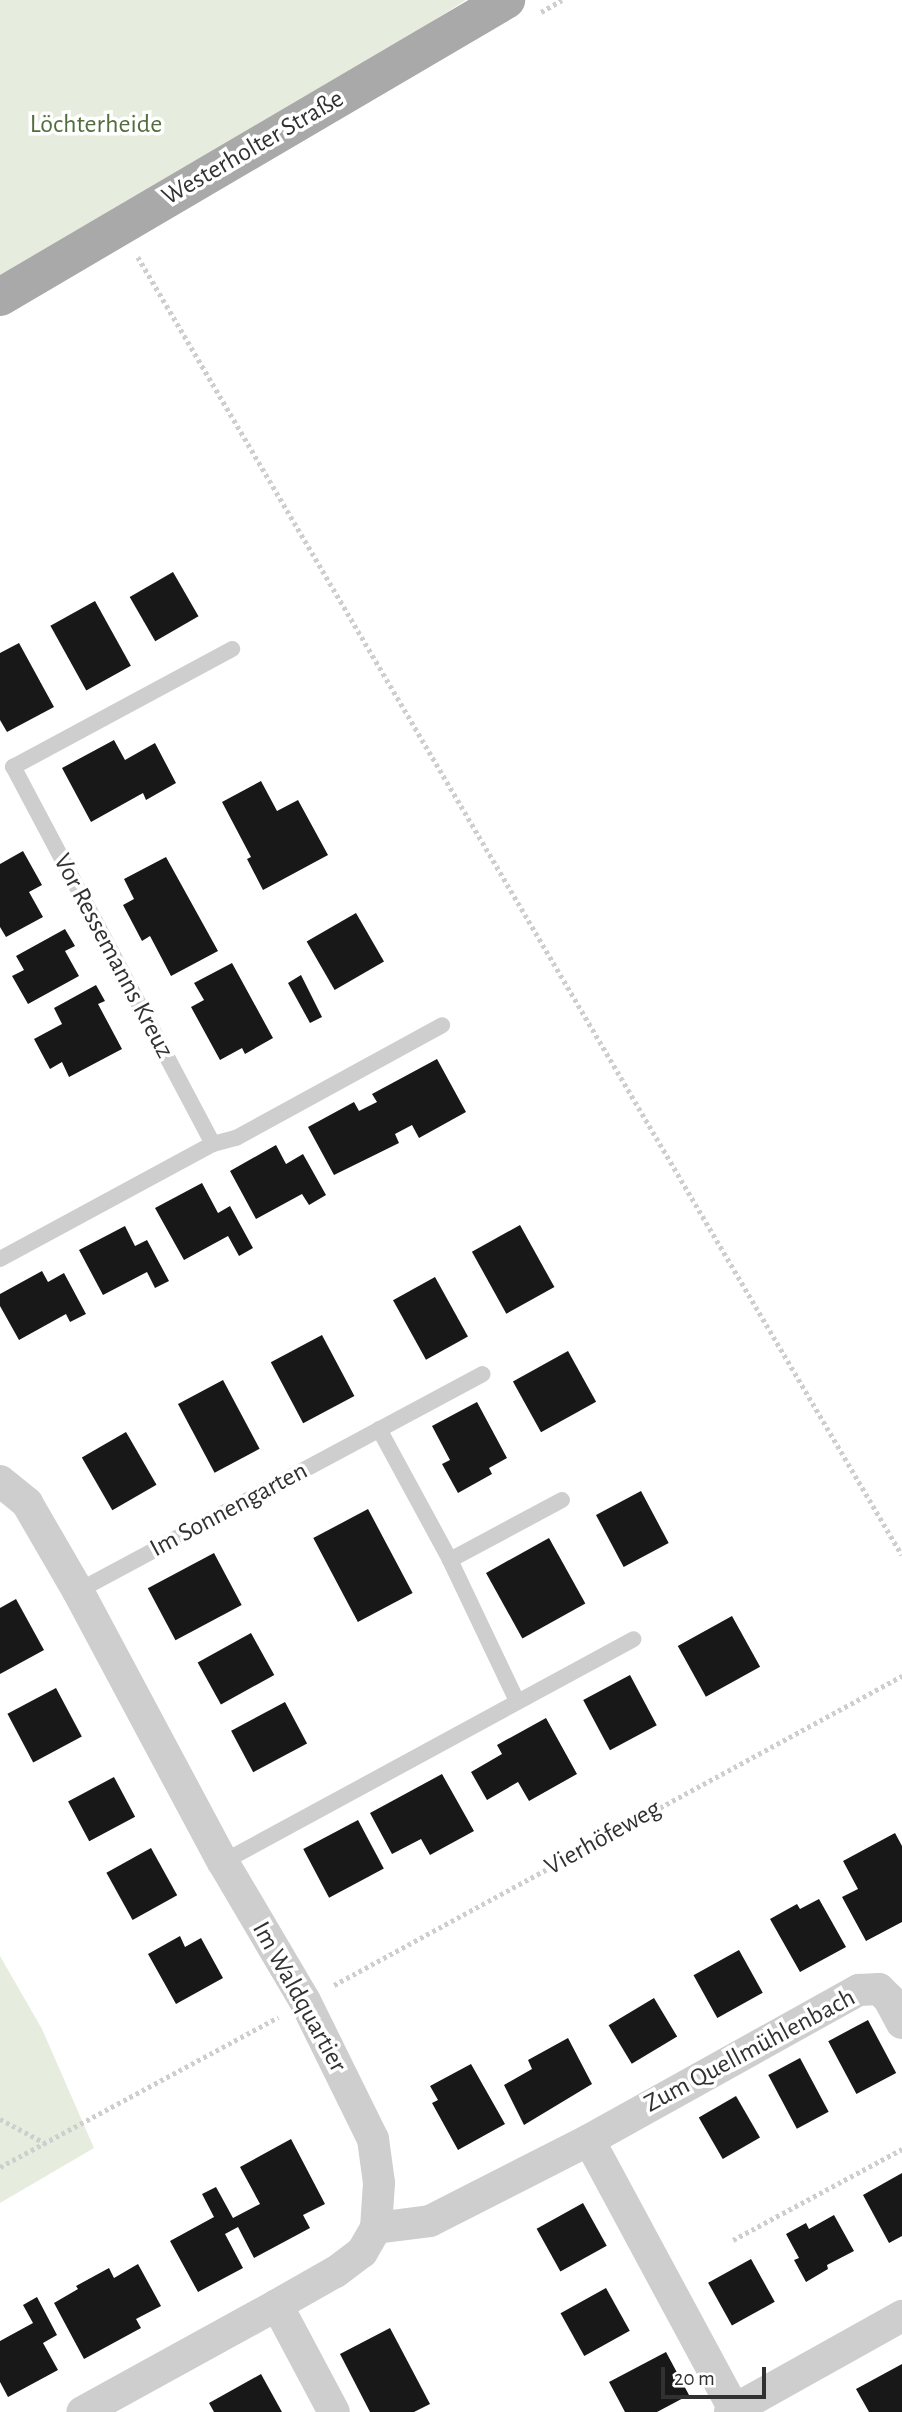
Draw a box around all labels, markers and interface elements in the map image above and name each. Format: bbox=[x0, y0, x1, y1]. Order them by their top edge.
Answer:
street label: Westerholter Straße bbox=[157, 83, 349, 213]
park label: Löchterheide bbox=[30, 109, 162, 141]
street label: Vor Ressemanns Kreuz bbox=[46, 849, 180, 1063]
street label: Im Sonnengarten bbox=[145, 1455, 313, 1565]
street label: Vierhöfeweg bbox=[539, 1793, 667, 1883]
street label: Im Waldquartier bbox=[245, 1916, 353, 2078]
street label: Zum Quellmühlenbach bbox=[639, 1982, 861, 2120]
scale bar bbox=[664, 2352, 769, 2396]
text: 20 m bbox=[674, 2368, 715, 2389]

